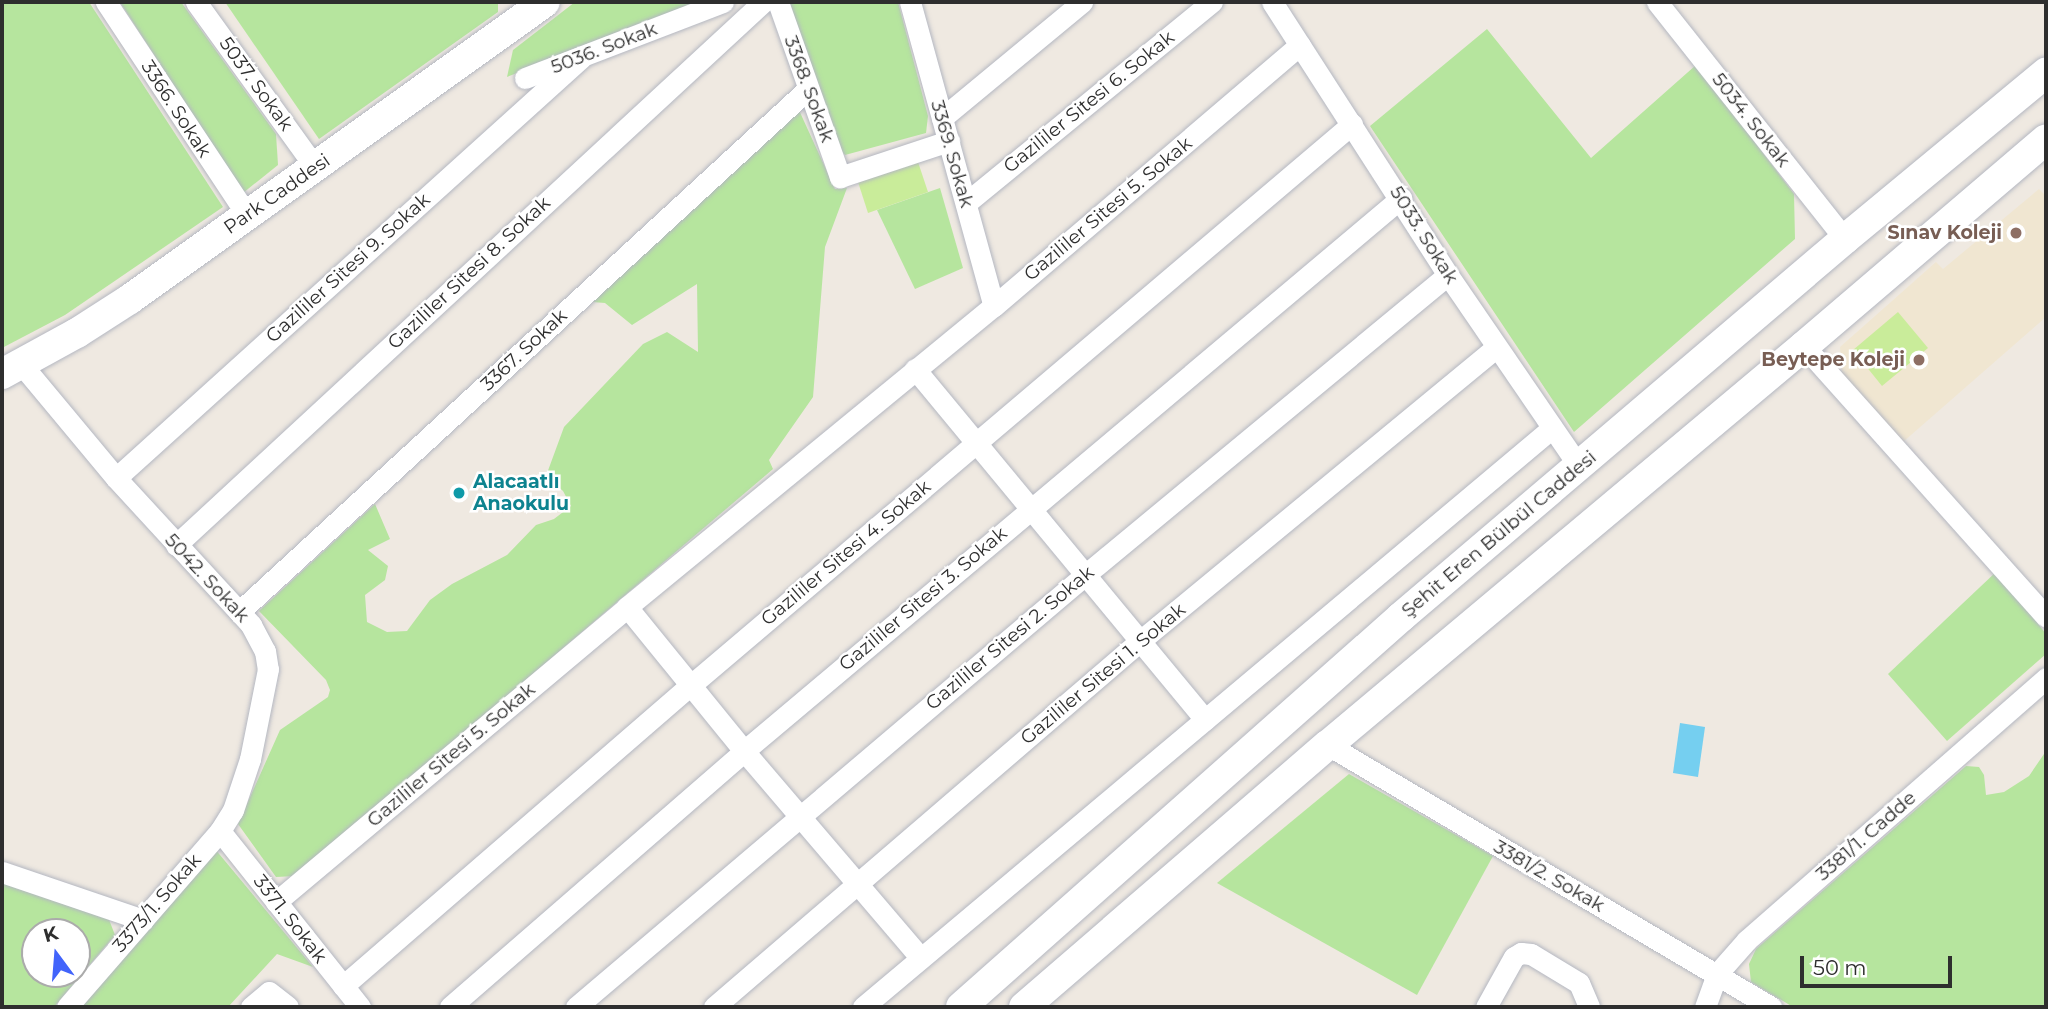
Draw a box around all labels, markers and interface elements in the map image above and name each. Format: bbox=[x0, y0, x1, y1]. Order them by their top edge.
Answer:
street label: 5036. Sokak bbox=[548, 17, 660, 79]
street label: Gazililer Sitesi 6. Sokak bbox=[999, 26, 1179, 178]
street label: 5037. Sokak bbox=[214, 33, 298, 135]
street label: 3368. Sokak bbox=[779, 33, 839, 145]
street label: 3366. Sokak bbox=[136, 56, 216, 162]
street label: 5034. Sokak bbox=[1707, 68, 1795, 172]
street label: 3369. Sokak bbox=[926, 98, 978, 210]
street label: Gazililer Sitesi 5. Sokak bbox=[1019, 132, 1197, 286]
street label: Park Caddesi bbox=[219, 149, 335, 239]
street label: 5033. Sokak bbox=[1385, 182, 1463, 288]
street label: Gazililer Sitesi 9. Sokak bbox=[261, 188, 435, 348]
street label: Gazililer Sitesi 8. Sokak bbox=[383, 192, 555, 354]
place label: Sınav Koleji bbox=[1888, 222, 2002, 244]
marker: Sınav Koleji bbox=[2008, 225, 2024, 241]
street label: 3367. Sokak bbox=[476, 304, 572, 396]
place label: Beytepe Koleji bbox=[1761, 349, 1905, 371]
marker: Beytepe Koleji bbox=[1911, 352, 1927, 368]
street label: Şehit Eren Bülbül Caddesi bbox=[1397, 446, 1601, 622]
place label: Alacaatlı Anaokulu bbox=[473, 471, 569, 515]
street label: Gazililer Sitesi 4. Sokak bbox=[757, 475, 935, 631]
marker: Alacaatlı Anaokulu bbox=[451, 485, 467, 501]
street label: Gazililer Sitesi 3. Sokak bbox=[834, 522, 1012, 676]
street label: 5042. Sokak bbox=[160, 529, 254, 627]
street label: Gazililer Sitesi 2. Sokak bbox=[921, 561, 1099, 715]
street label: Gazililer Sitesi 1. Sokak bbox=[1016, 598, 1190, 750]
street label: Gazililer Sitesi 5. Sokak bbox=[362, 678, 540, 832]
street label: 3381/1. Cadde bbox=[1811, 786, 1921, 886]
street label: 3381/2. Sokak bbox=[1490, 835, 1608, 917]
street label: 3373/1. Sokak bbox=[108, 849, 206, 957]
street label: 3371. Sokak bbox=[248, 870, 332, 968]
north arrow bbox=[21, 918, 91, 988]
text: K bbox=[41, 921, 61, 947]
scale bar bbox=[1803, 942, 1955, 986]
text: 50 m bbox=[1813, 955, 1867, 980]

